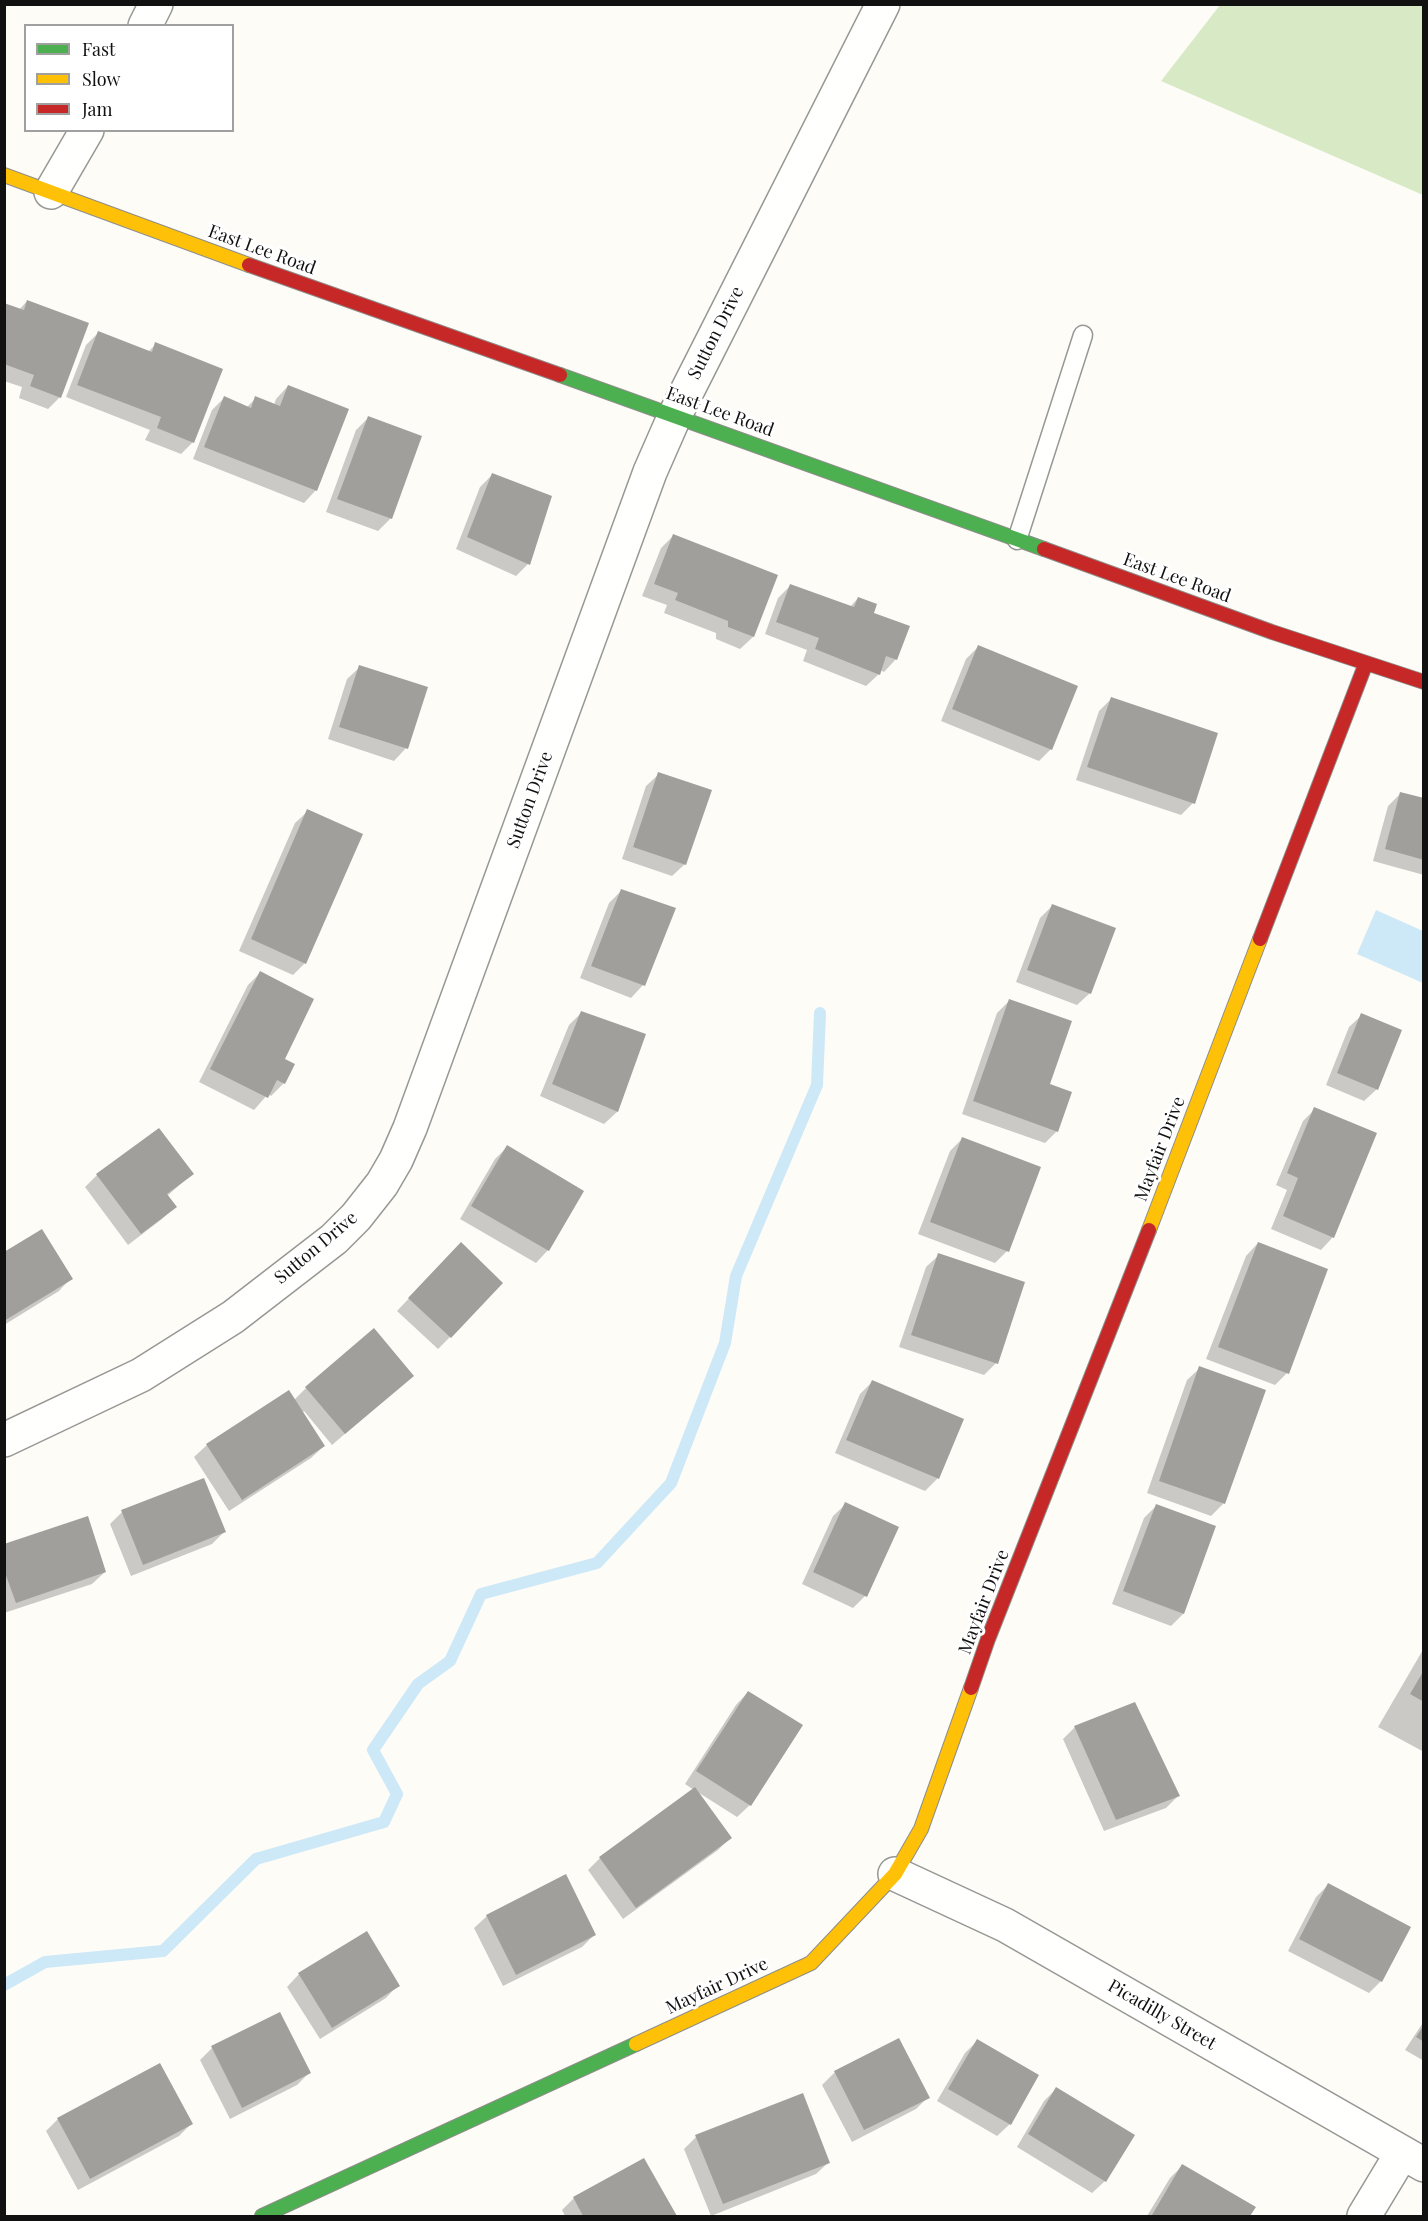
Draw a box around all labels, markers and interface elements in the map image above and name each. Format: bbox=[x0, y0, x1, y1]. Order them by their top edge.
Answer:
legend bbox=[24, 24, 234, 132]
text: Fast bbox=[82, 37, 115, 61]
text: Slow bbox=[82, 67, 120, 91]
text: Jam bbox=[82, 97, 112, 121]
street label: East Lee Road bbox=[205, 221, 319, 279]
street label: Sutton Drive bbox=[683, 283, 749, 383]
street label: East Lee Road bbox=[663, 383, 777, 441]
street label: East Lee Road bbox=[1120, 549, 1234, 607]
street label: Sutton Drive bbox=[503, 749, 557, 851]
street label: Mayfair Drive bbox=[1130, 1094, 1190, 1204]
street label: Sutton Drive bbox=[270, 1207, 362, 1289]
street label: Mayfair Drive bbox=[954, 1547, 1014, 1657]
street label: Mayfair Drive bbox=[663, 1953, 771, 2019]
street label: Picadilly Street bbox=[1104, 1975, 1220, 2055]

